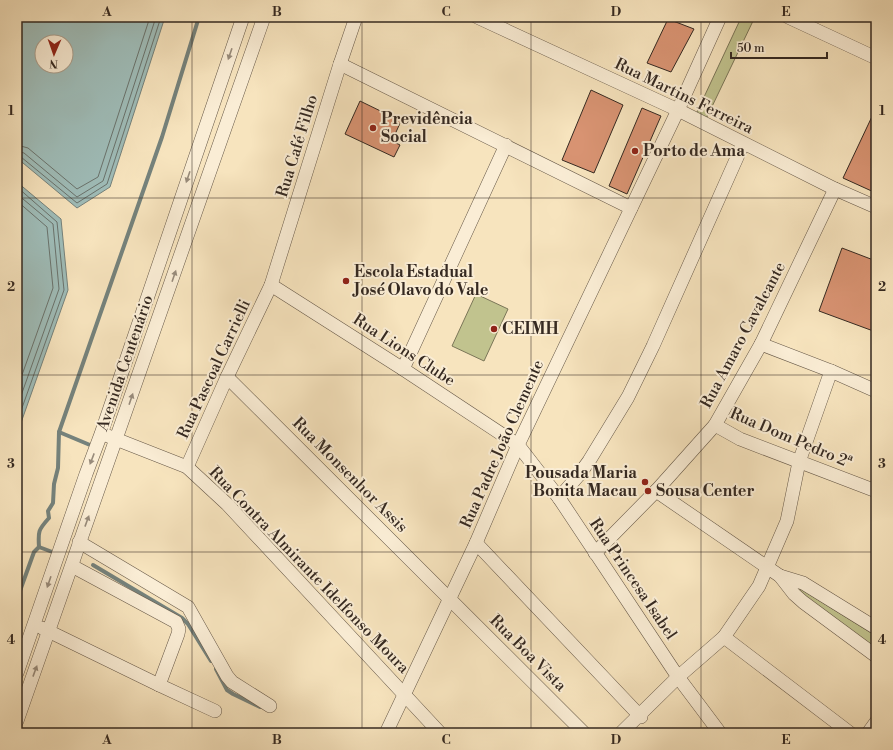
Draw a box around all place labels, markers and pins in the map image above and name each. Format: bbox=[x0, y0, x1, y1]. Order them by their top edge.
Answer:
place label: Previdência Social bbox=[381, 109, 473, 147]
marker: Previdência Social bbox=[368, 123, 378, 133]
place label: Porto de Ama bbox=[643, 141, 745, 161]
marker: Porto de Ama bbox=[630, 146, 640, 156]
place label: Escola Estadual José Olavo do Vale bbox=[352, 262, 489, 300]
marker: Escola Estadual José Olavo do Vale bbox=[341, 276, 351, 286]
place label: CEIMH bbox=[502, 319, 559, 339]
marker: CEIMH bbox=[489, 324, 499, 334]
place label: Pousada Maria Bonita Macau bbox=[525, 463, 637, 501]
marker: Pousada Maria Bonita Macau bbox=[640, 477, 650, 487]
place label: Sousa Center bbox=[656, 481, 755, 501]
marker: Sousa Center bbox=[643, 486, 653, 496]

